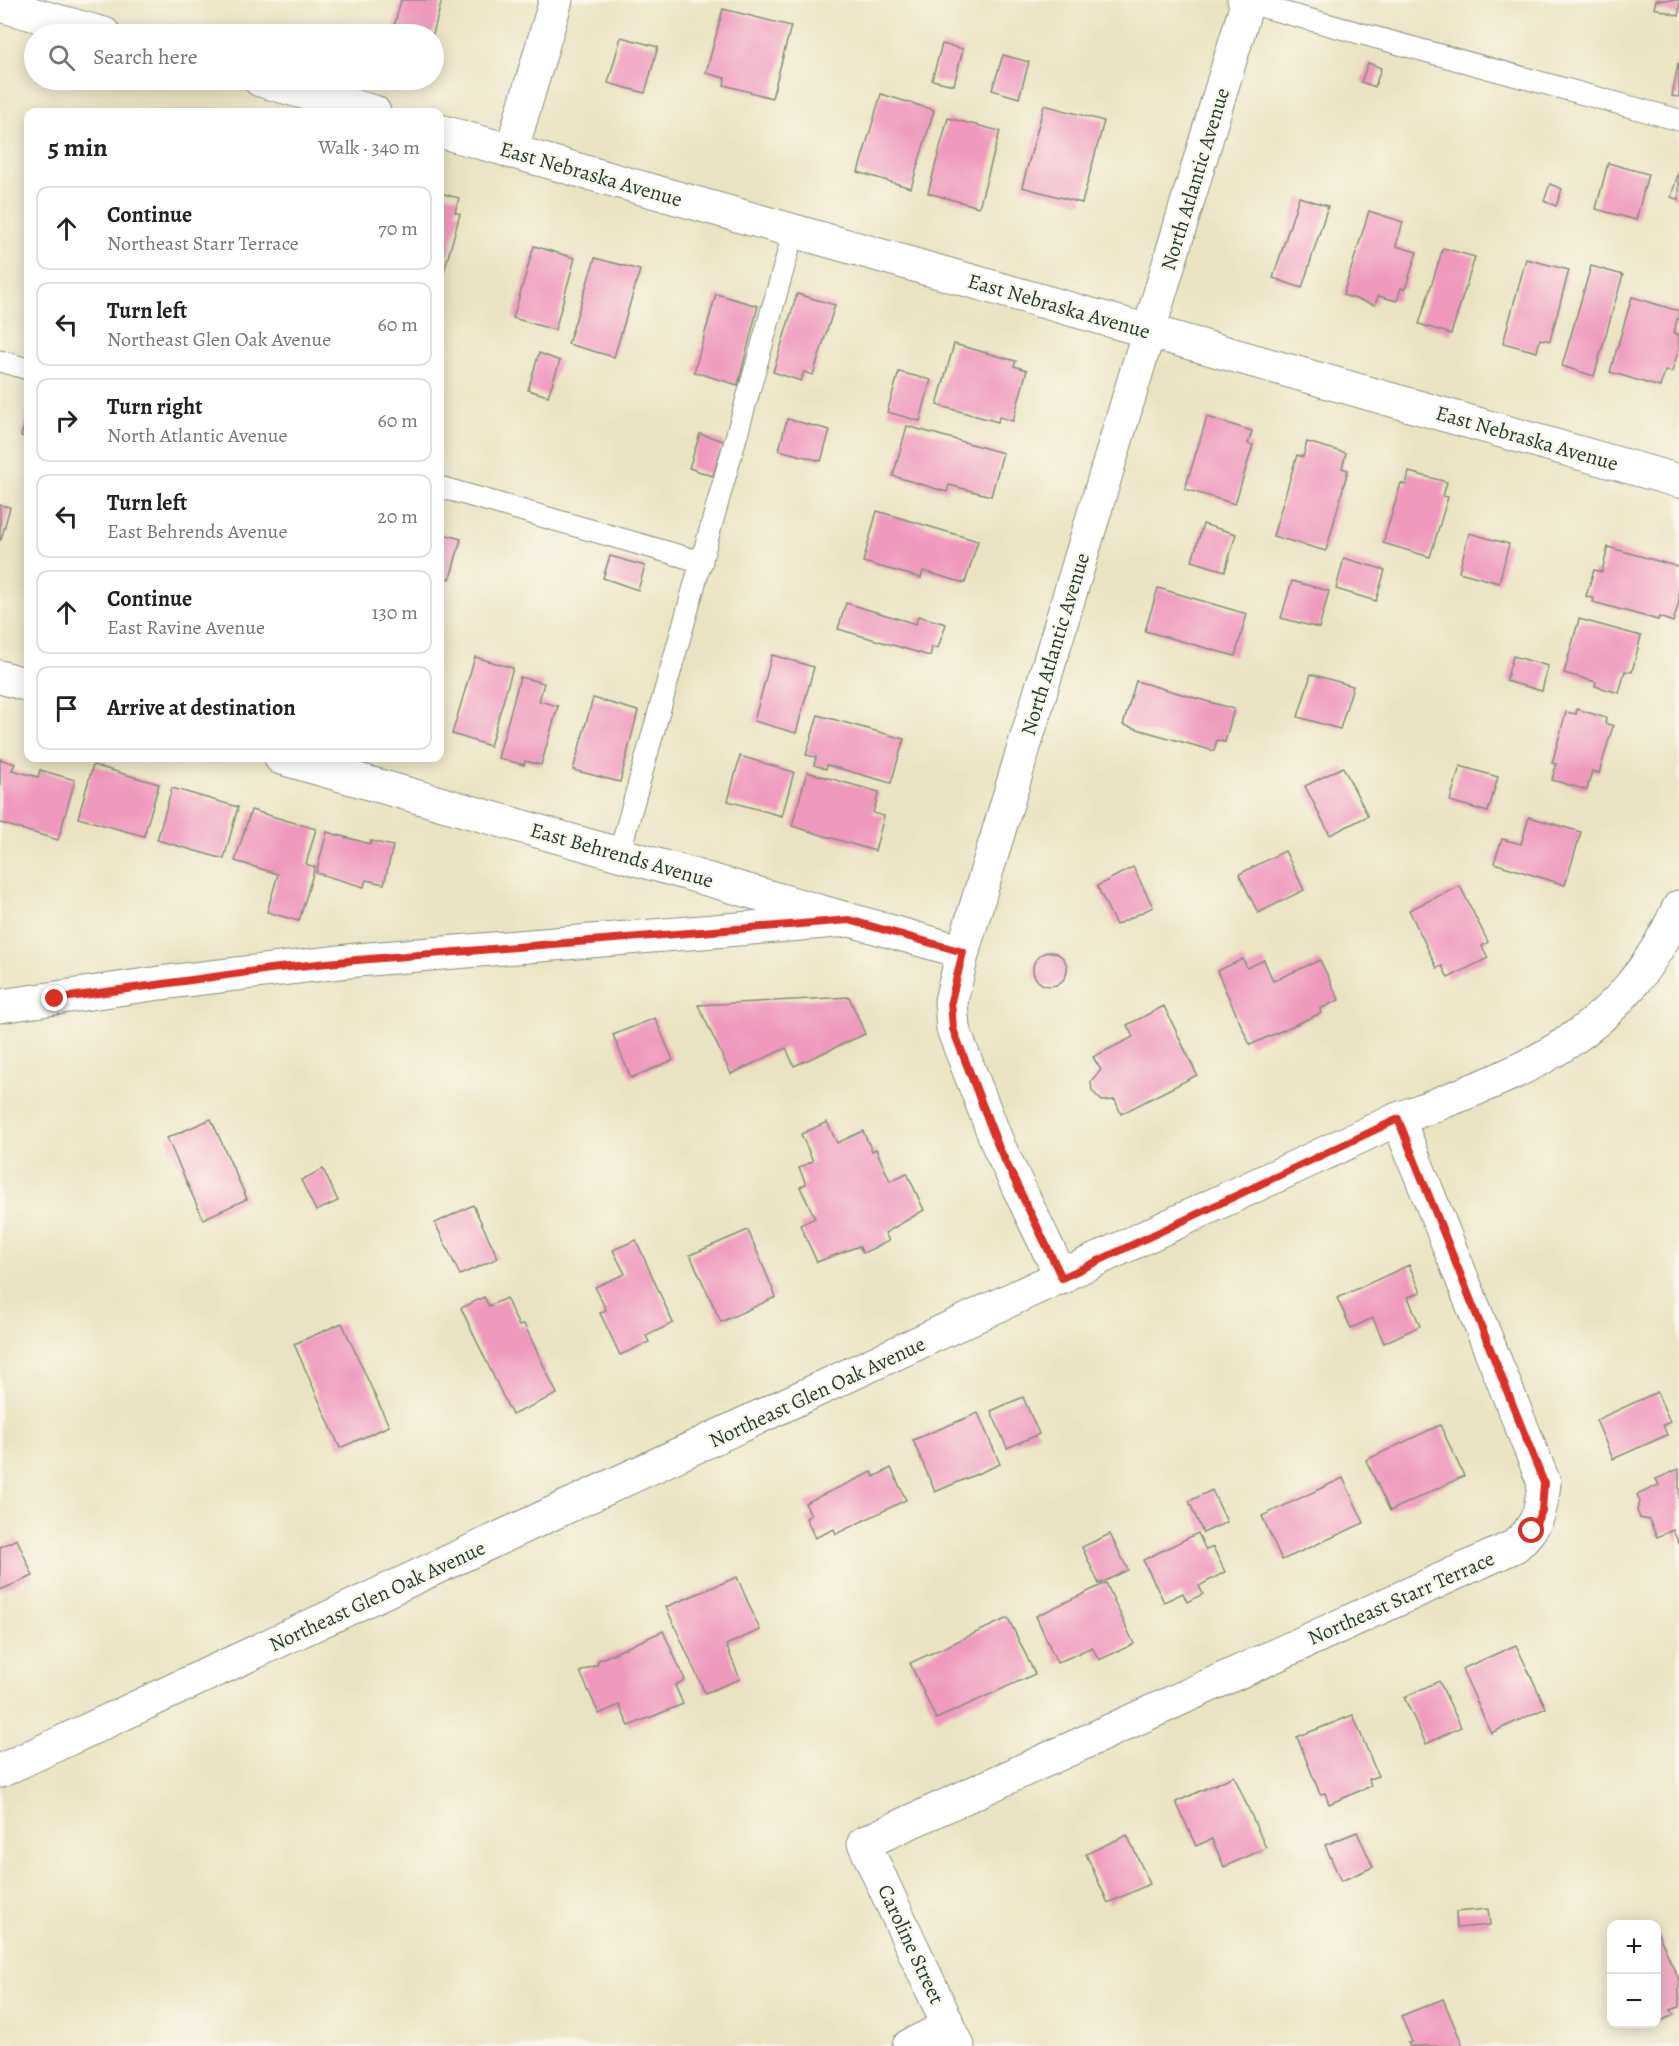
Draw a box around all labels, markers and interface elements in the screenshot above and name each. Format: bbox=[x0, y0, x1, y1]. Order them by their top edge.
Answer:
search box bbox=[24, 24, 444, 90]
icon: search bbox=[45, 41, 78, 74]
text: Search here bbox=[93, 42, 198, 72]
street label: North Atlantic Avenue bbox=[1154, 84, 1236, 274]
text: 5 min bbox=[48, 130, 108, 165]
text: Walk · 340 m bbox=[318, 134, 420, 161]
street label: East Nebraska Avenue bbox=[496, 135, 686, 213]
text: Continue bbox=[107, 200, 192, 230]
icon: ahead bbox=[50, 212, 83, 245]
text: 70 m bbox=[378, 215, 418, 242]
text: Northeast Starr Terrace bbox=[107, 230, 299, 257]
street label: East Nebraska Avenue bbox=[964, 267, 1154, 345]
text: Turn left bbox=[107, 296, 187, 326]
icon: left bbox=[50, 308, 83, 341]
text: 60 m bbox=[378, 311, 418, 338]
text: Northeast Glen Oak Avenue bbox=[107, 326, 331, 353]
text: Turn right bbox=[107, 392, 203, 422]
street label: East Nebraska Avenue bbox=[1432, 399, 1622, 477]
icon: right bbox=[50, 404, 83, 437]
text: 60 m bbox=[378, 407, 418, 434]
text: North Atlantic Avenue bbox=[107, 422, 288, 449]
text: Turn left bbox=[107, 488, 187, 518]
icon: left bbox=[50, 500, 83, 533]
text: 20 m bbox=[377, 503, 418, 530]
text: East Behrends Avenue bbox=[107, 518, 287, 545]
street label: North Atlantic Avenue bbox=[1014, 549, 1096, 739]
text: Continue bbox=[107, 584, 192, 614]
icon: ahead bbox=[50, 596, 83, 629]
text: 130 m bbox=[372, 599, 418, 626]
text: East Ravine Avenue bbox=[107, 614, 265, 641]
icon: arrive bbox=[50, 692, 83, 725]
text: Arrive at destination bbox=[107, 693, 296, 723]
street label: East Behrends Avenue bbox=[527, 815, 717, 895]
route end bbox=[41, 985, 67, 1011]
street label: Northeast Glen Oak Avenue bbox=[704, 1330, 930, 1454]
route start bbox=[1518, 1517, 1544, 1543]
street label: Northeast Glen Oak Avenue bbox=[264, 1534, 490, 1658]
street label: Northeast Starr Terrace bbox=[1303, 1544, 1499, 1652]
street label: Caroline Street bbox=[871, 1880, 951, 2008]
map controls bbox=[1607, 1920, 1661, 2028]
button: + bbox=[1607, 1920, 1661, 1974]
button: − bbox=[1607, 1974, 1661, 2028]

